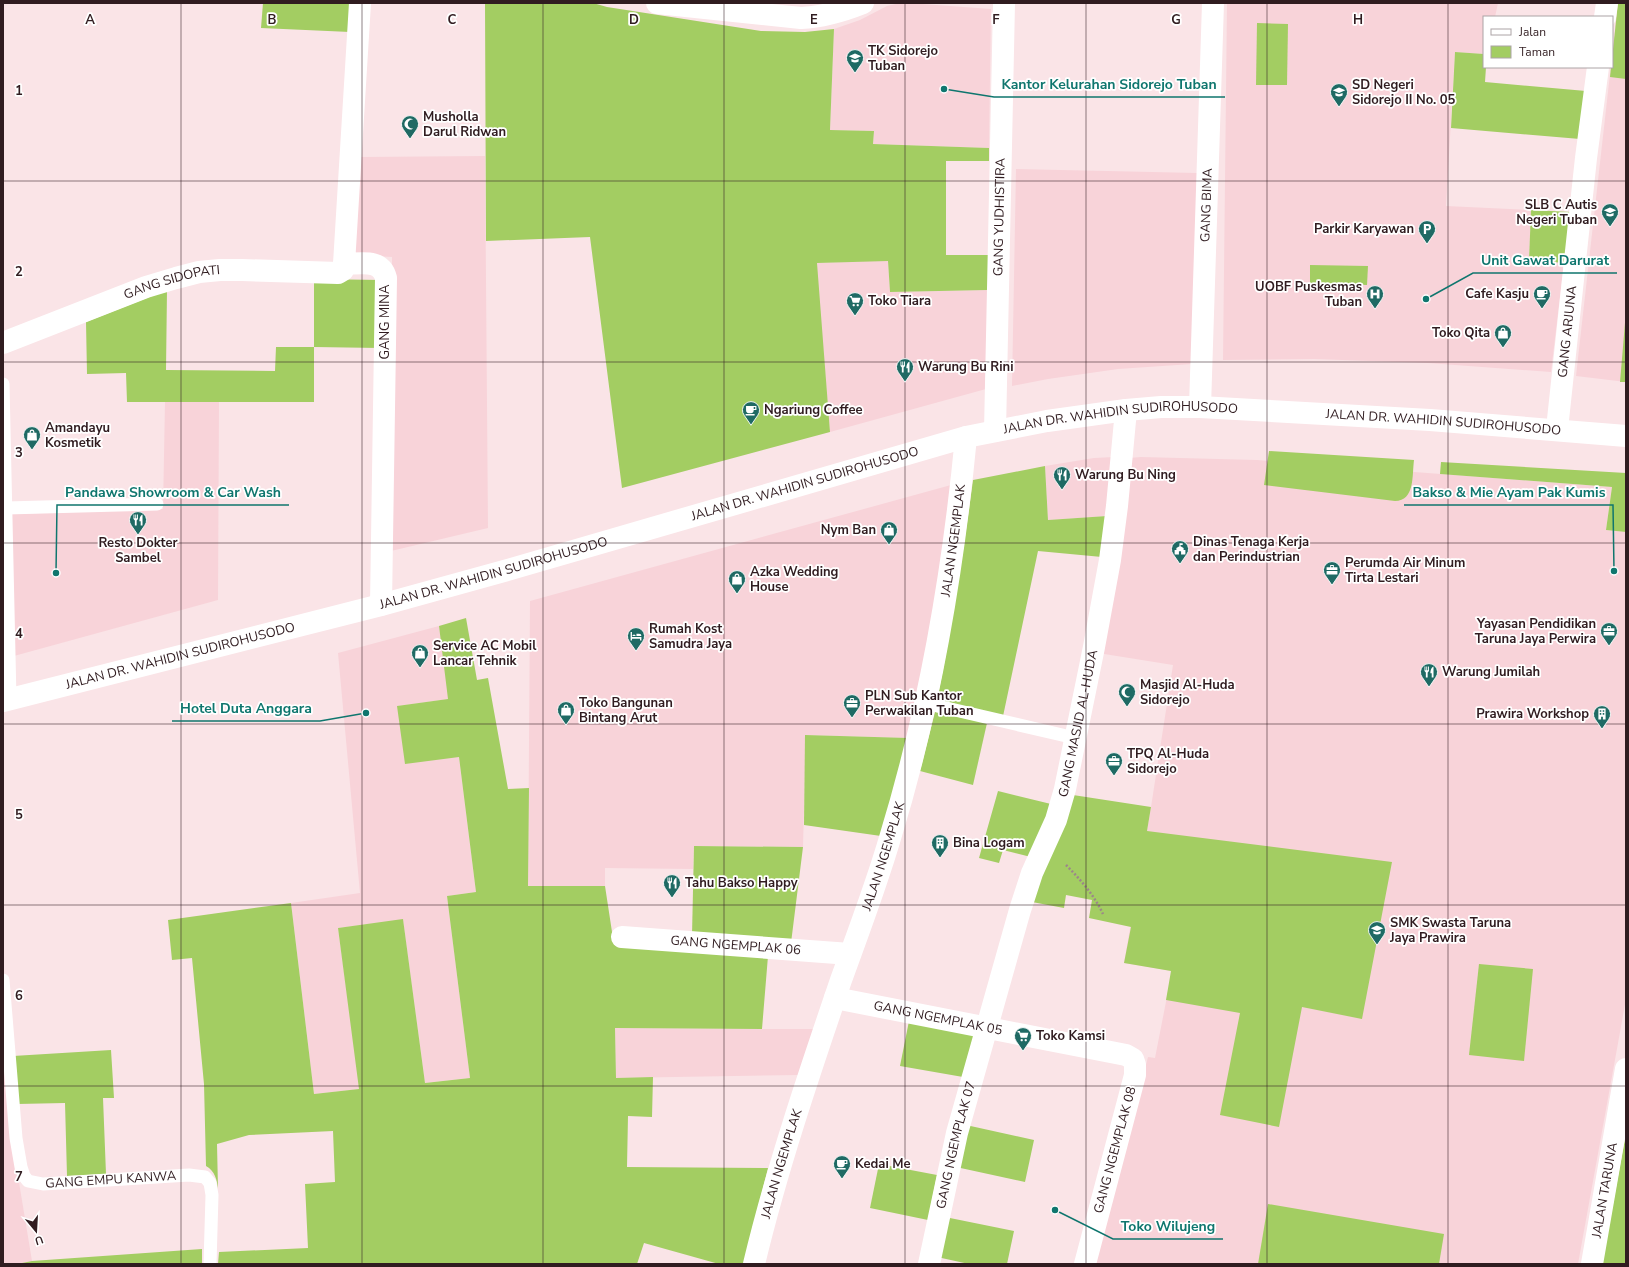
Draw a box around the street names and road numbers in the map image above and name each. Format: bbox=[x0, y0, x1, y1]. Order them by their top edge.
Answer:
street label: GANG YUDHISTIRA bbox=[989, 157, 1010, 276]
street label: GANG BIMA bbox=[1196, 167, 1217, 242]
street label: GANG SIDOPATI bbox=[121, 261, 221, 304]
street label: GANG MINA bbox=[376, 284, 394, 359]
street label: GANG ARJUNA bbox=[1554, 284, 1581, 378]
street label: JALAN DR. WAHIDIN SUDIROHUSODO bbox=[1001, 398, 1238, 439]
street label: JALAN DR. WAHIDIN SUDIROHUSODO bbox=[1324, 405, 1562, 440]
street label: JALAN DR. WAHIDIN SUDIROHUSODO bbox=[688, 442, 921, 526]
street label: JALAN NGEMPLAK bbox=[937, 482, 970, 599]
street label: JALAN DR. WAHIDIN SUDIROHUSODO bbox=[377, 532, 610, 614]
street label: JALAN DR. WAHIDIN SUDIROHUSODO bbox=[63, 618, 297, 694]
street label: GANG MASJID AL-HUDA bbox=[1054, 647, 1102, 799]
street label: JALAN NGEMPLAK bbox=[857, 799, 909, 914]
street label: GANG NGEMPLAK 06 bbox=[670, 932, 802, 959]
street label: GANG NGEMPLAK 05 bbox=[872, 997, 1004, 1040]
street label: GANG NGEMPLAK 07 bbox=[932, 1079, 980, 1211]
street label: GANG NGEMPLAK 08 bbox=[1089, 1084, 1141, 1215]
street label: JALAN NGEMPLAK bbox=[757, 1106, 807, 1221]
street label: JALAN TARUNA bbox=[1588, 1140, 1622, 1240]
street label: GANG EMPU KANWA bbox=[45, 1167, 177, 1193]

